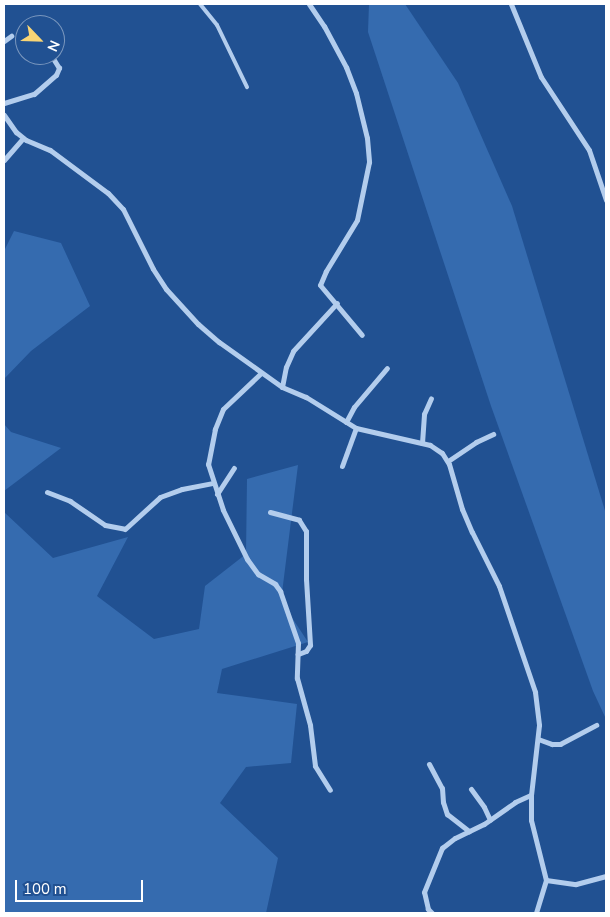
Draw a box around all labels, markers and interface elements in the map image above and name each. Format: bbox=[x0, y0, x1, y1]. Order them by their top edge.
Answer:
north arrow bbox=[15, 15, 65, 65]
text: N bbox=[42, 37, 64, 55]
scale bar bbox=[18, 870, 145, 902]
text: 100 m bbox=[23, 879, 67, 899]

